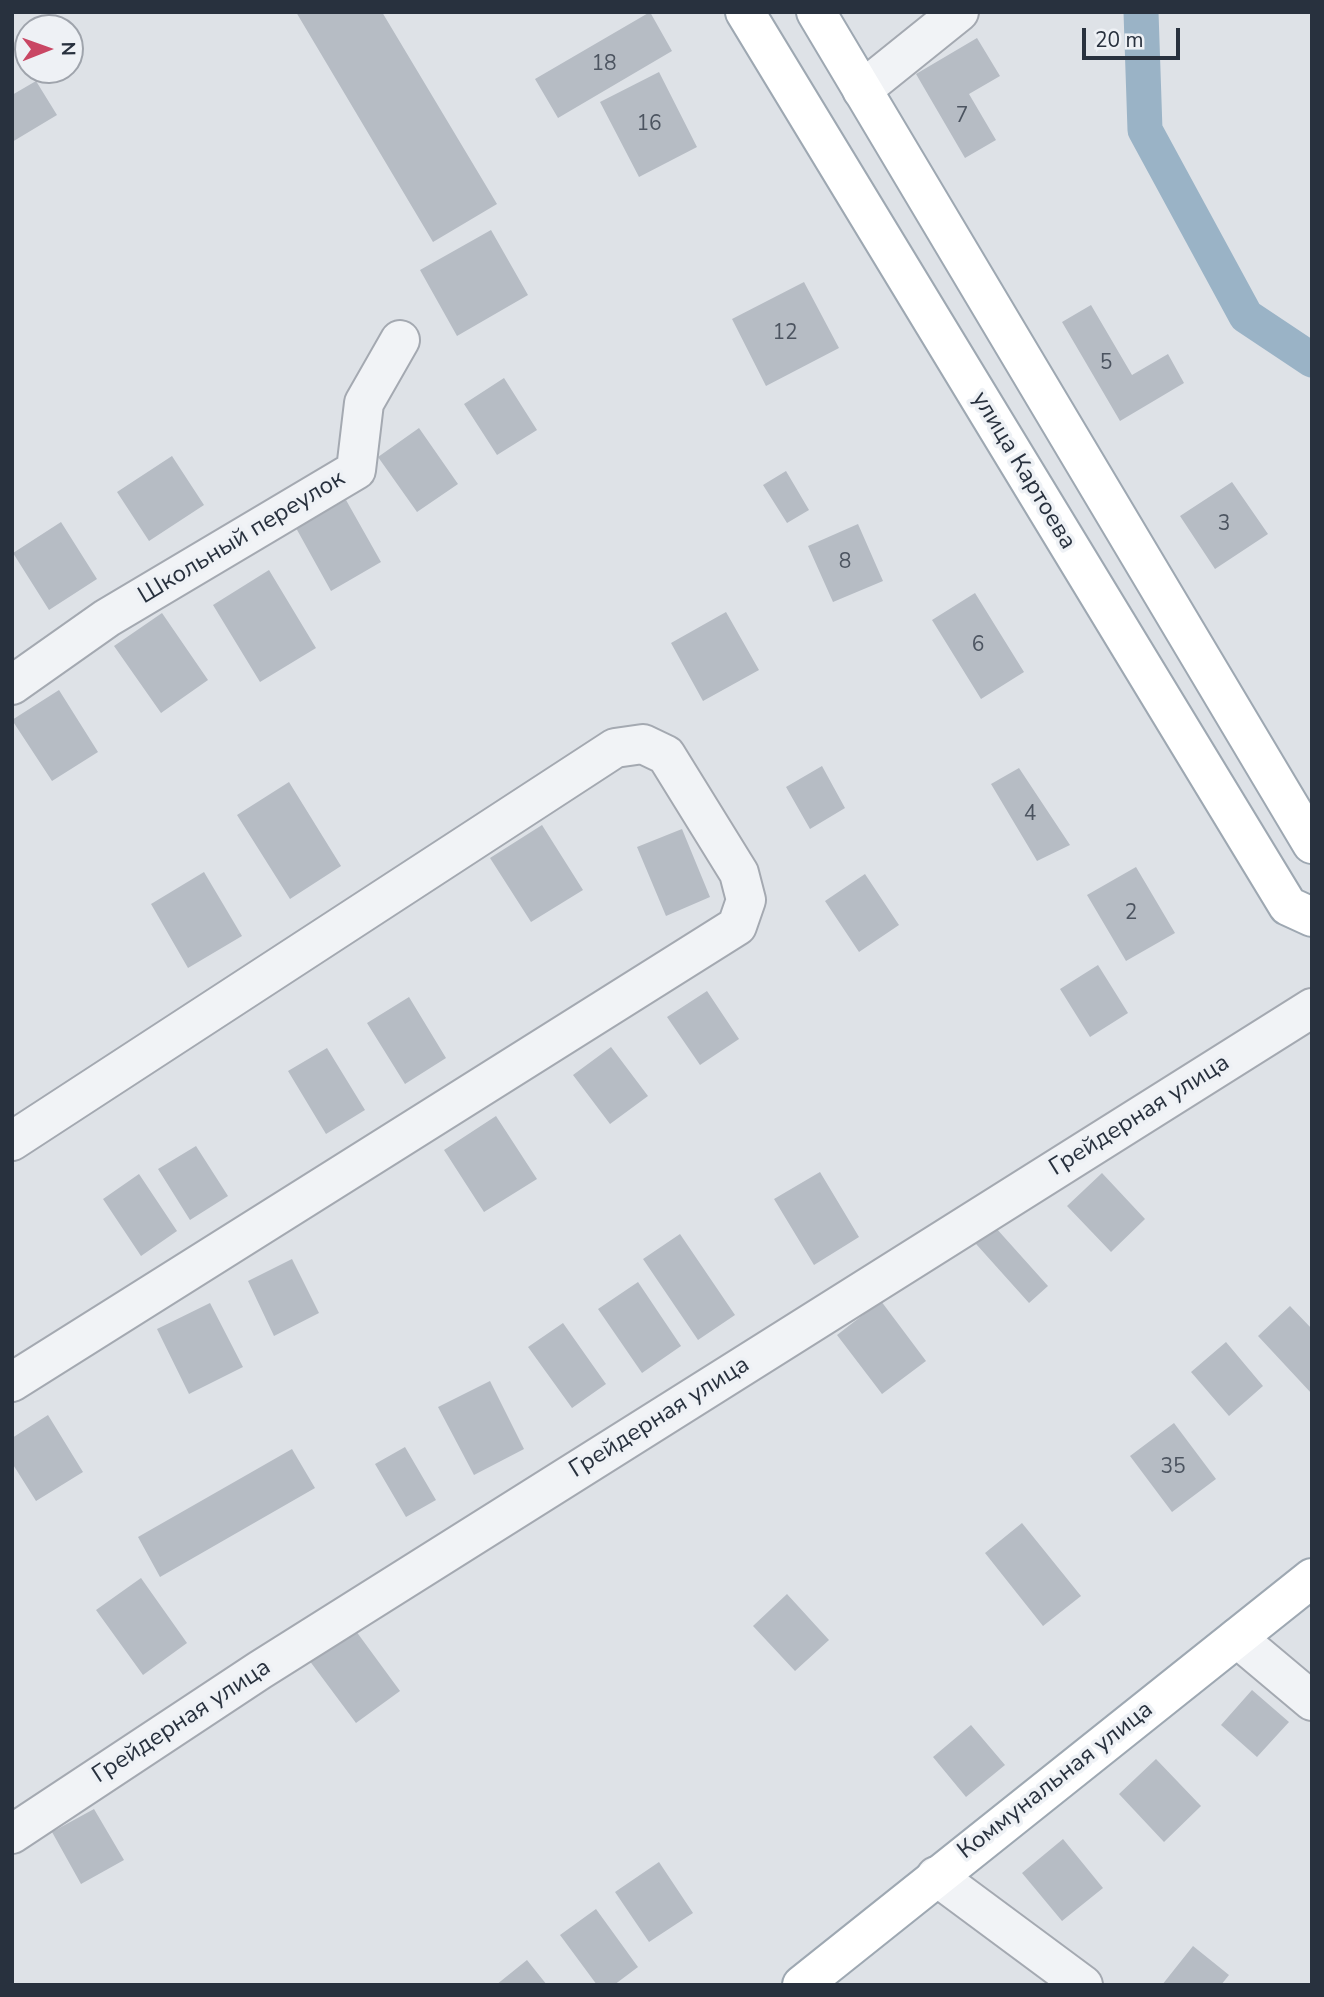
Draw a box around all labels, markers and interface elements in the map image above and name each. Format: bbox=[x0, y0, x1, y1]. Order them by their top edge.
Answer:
north arrow bbox=[14, 14, 84, 84]
scale bar bbox=[1086, 14, 1184, 58]
text: 20 m bbox=[1095, 26, 1144, 54]
text: N bbox=[55, 41, 81, 56]
house number: 18 bbox=[591, 52, 617, 78]
house number: 7 bbox=[956, 104, 968, 130]
house number: 16 bbox=[636, 112, 662, 138]
house number: 12 bbox=[772, 321, 798, 347]
house number: 5 bbox=[1100, 351, 1112, 377]
street label: улица Картоева bbox=[965, 387, 1081, 555]
street label: Школьный переулок bbox=[134, 465, 350, 611]
house number: 3 bbox=[1218, 512, 1230, 538]
house number: 8 bbox=[839, 550, 851, 576]
house number: 6 bbox=[972, 633, 984, 659]
house number: 4 bbox=[1024, 802, 1036, 828]
house number: 2 bbox=[1125, 901, 1137, 927]
street label: Грейдерная улица bbox=[1045, 1049, 1235, 1183]
street label: Грейдерная улица bbox=[565, 1351, 755, 1485]
house number: 35 bbox=[1160, 1455, 1186, 1481]
street label: Грейдерная улица bbox=[87, 1654, 277, 1790]
street label: Коммунальная улица bbox=[953, 1696, 1159, 1866]

